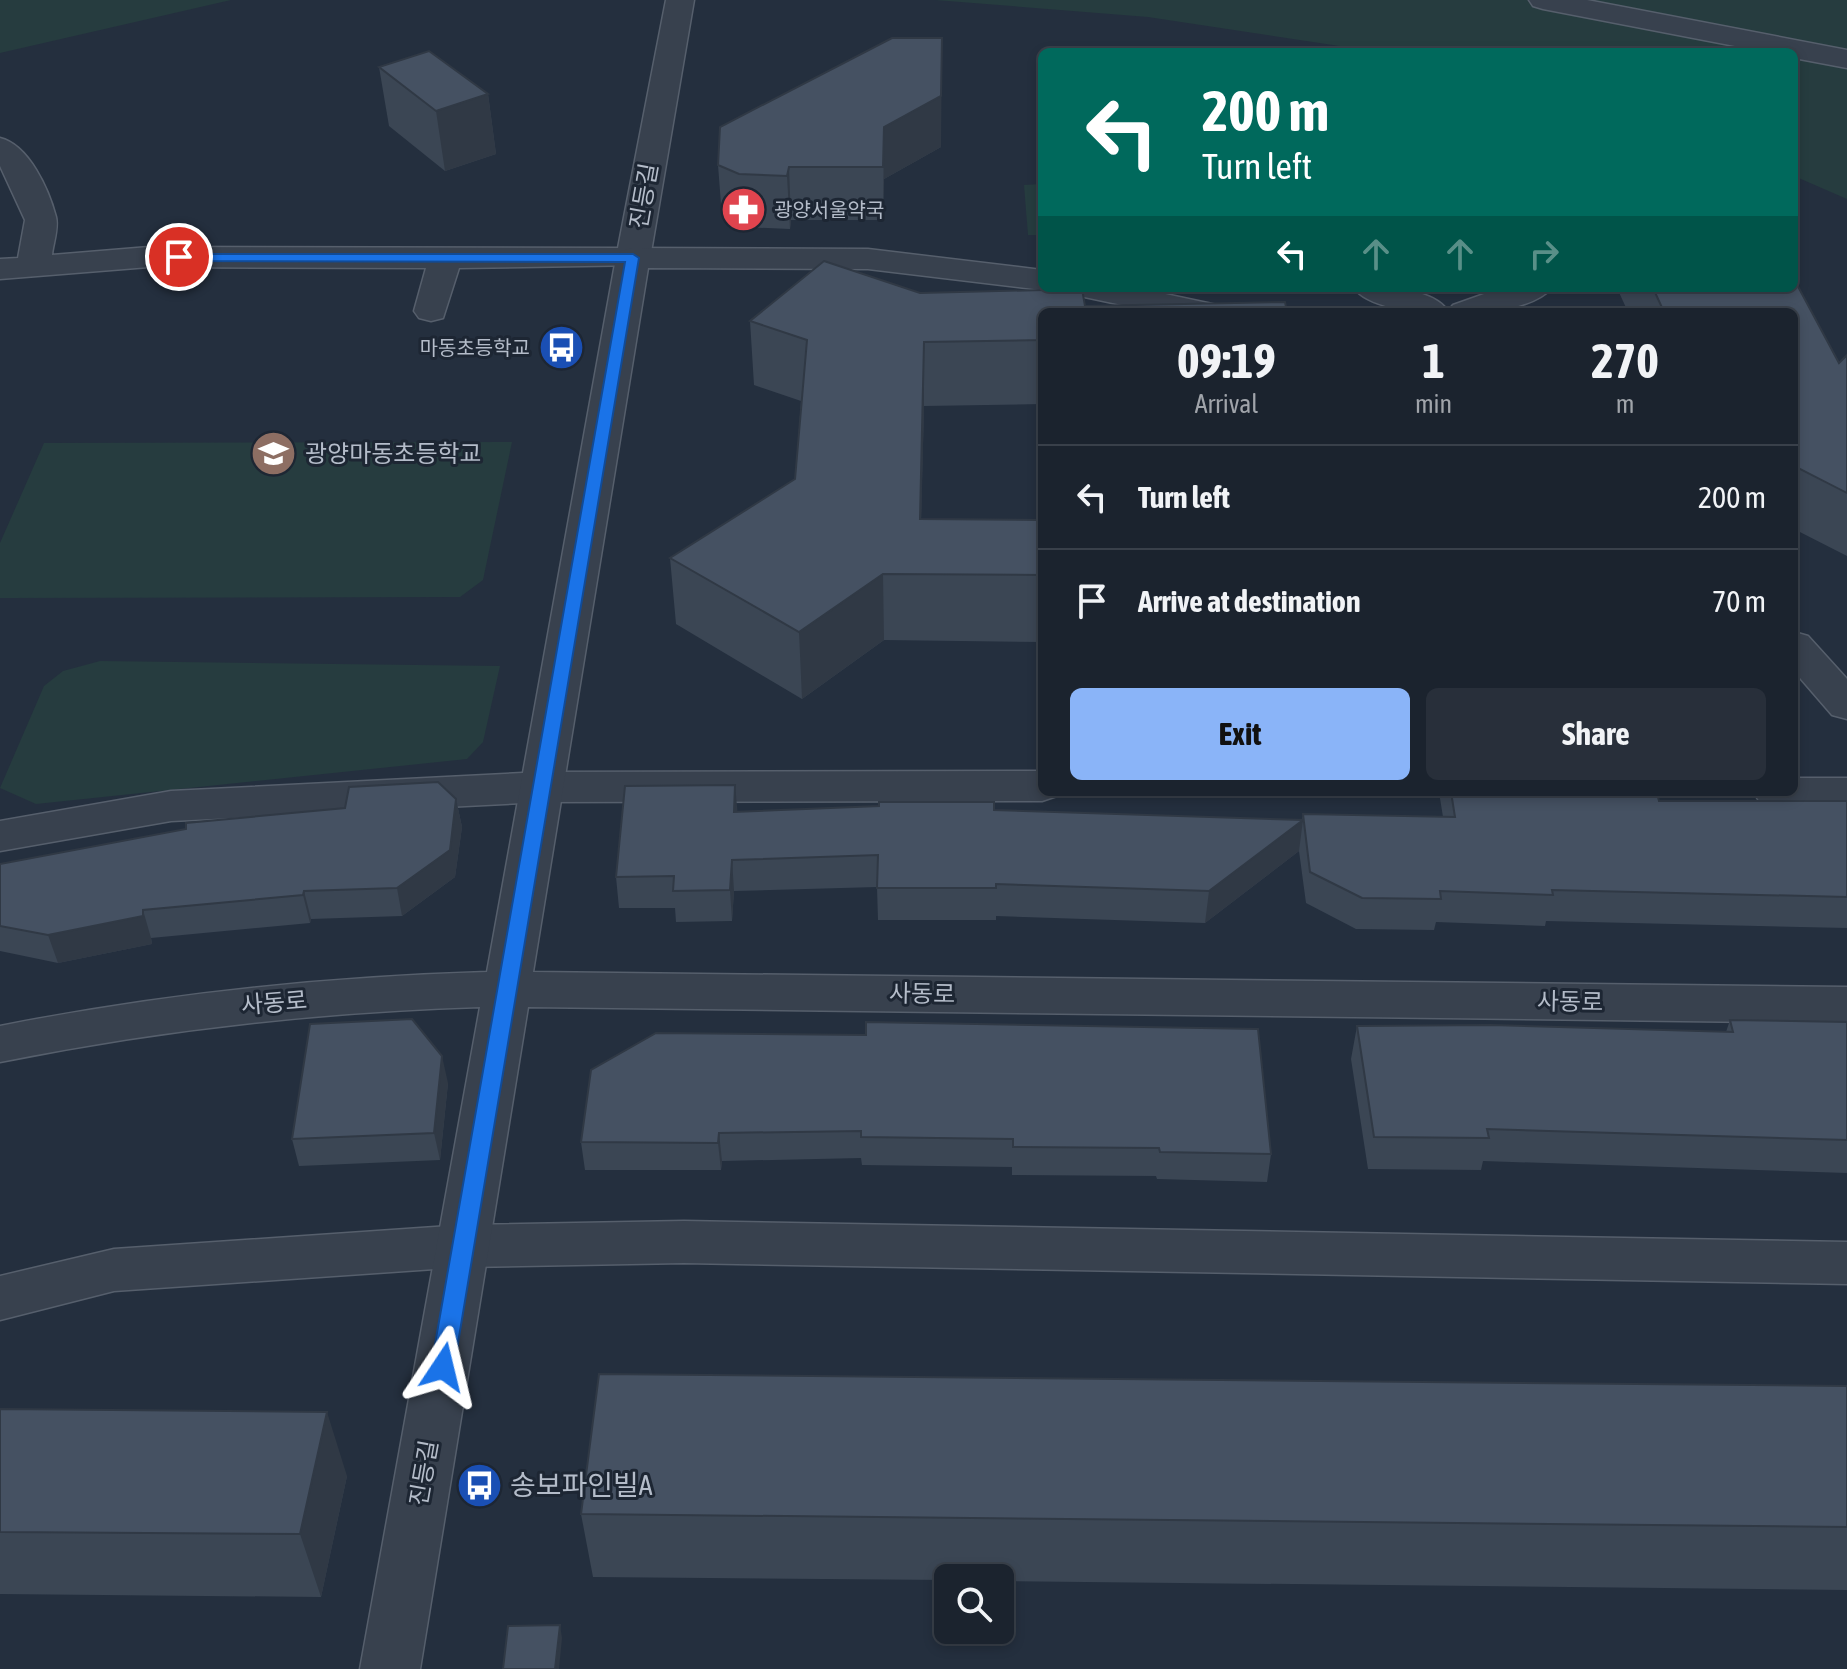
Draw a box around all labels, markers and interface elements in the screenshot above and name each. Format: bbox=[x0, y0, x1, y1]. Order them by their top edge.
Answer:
text: 200 m bbox=[1202, 79, 1329, 143]
icon: left bbox=[1070, 80, 1174, 184]
text: Turn left bbox=[1202, 145, 1312, 187]
street label: 진등길 bbox=[624, 161, 663, 231]
pharmacy icon: 광양서울약국 bbox=[719, 186, 767, 234]
place label: 광양서울약국 bbox=[774, 198, 884, 221]
pin bbox=[145, 223, 213, 291]
icon: left bbox=[1270, 232, 1314, 276]
icon: ahead bbox=[1354, 232, 1398, 276]
icon: ahead bbox=[1438, 232, 1482, 276]
icon: right bbox=[1522, 232, 1566, 276]
icon: arrive bbox=[157, 235, 201, 279]
bus stop icon: 마동초등학교 bbox=[537, 324, 585, 372]
text: 09:19 bbox=[1177, 333, 1276, 388]
text: 1 bbox=[1422, 333, 1445, 388]
text: 270 bbox=[1591, 333, 1659, 388]
place label: 마동초등학교 bbox=[420, 336, 530, 359]
text: Arrival bbox=[1195, 389, 1258, 419]
text: min bbox=[1415, 389, 1452, 419]
text: m bbox=[1616, 389, 1634, 419]
school or university icon: 광양마동초등학교 bbox=[250, 430, 298, 478]
place label: 광양마동초등학교 bbox=[305, 440, 482, 467]
icon: left bbox=[1070, 475, 1114, 519]
text: Turn left bbox=[1138, 480, 1230, 514]
text: 200 m bbox=[1698, 480, 1766, 514]
icon: arrive bbox=[1070, 579, 1114, 623]
text: Arrive at destination bbox=[1138, 584, 1360, 618]
text: 70 m bbox=[1712, 584, 1766, 618]
button: Exit bbox=[1070, 688, 1410, 780]
button: Share bbox=[1426, 688, 1766, 780]
street label: 사동로 bbox=[889, 979, 955, 1008]
street label: 사동로 bbox=[240, 986, 308, 1019]
street label: 사동로 bbox=[1537, 987, 1603, 1016]
position arrow bbox=[401, 1325, 485, 1409]
street label: 진등길 bbox=[404, 1438, 443, 1508]
bus stop icon: 송보파인빌A bbox=[455, 1461, 503, 1509]
place label: 송보파인빌A bbox=[510, 1469, 653, 1501]
map controls bbox=[934, 1564, 1014, 1644]
button: search bbox=[934, 1564, 1014, 1644]

